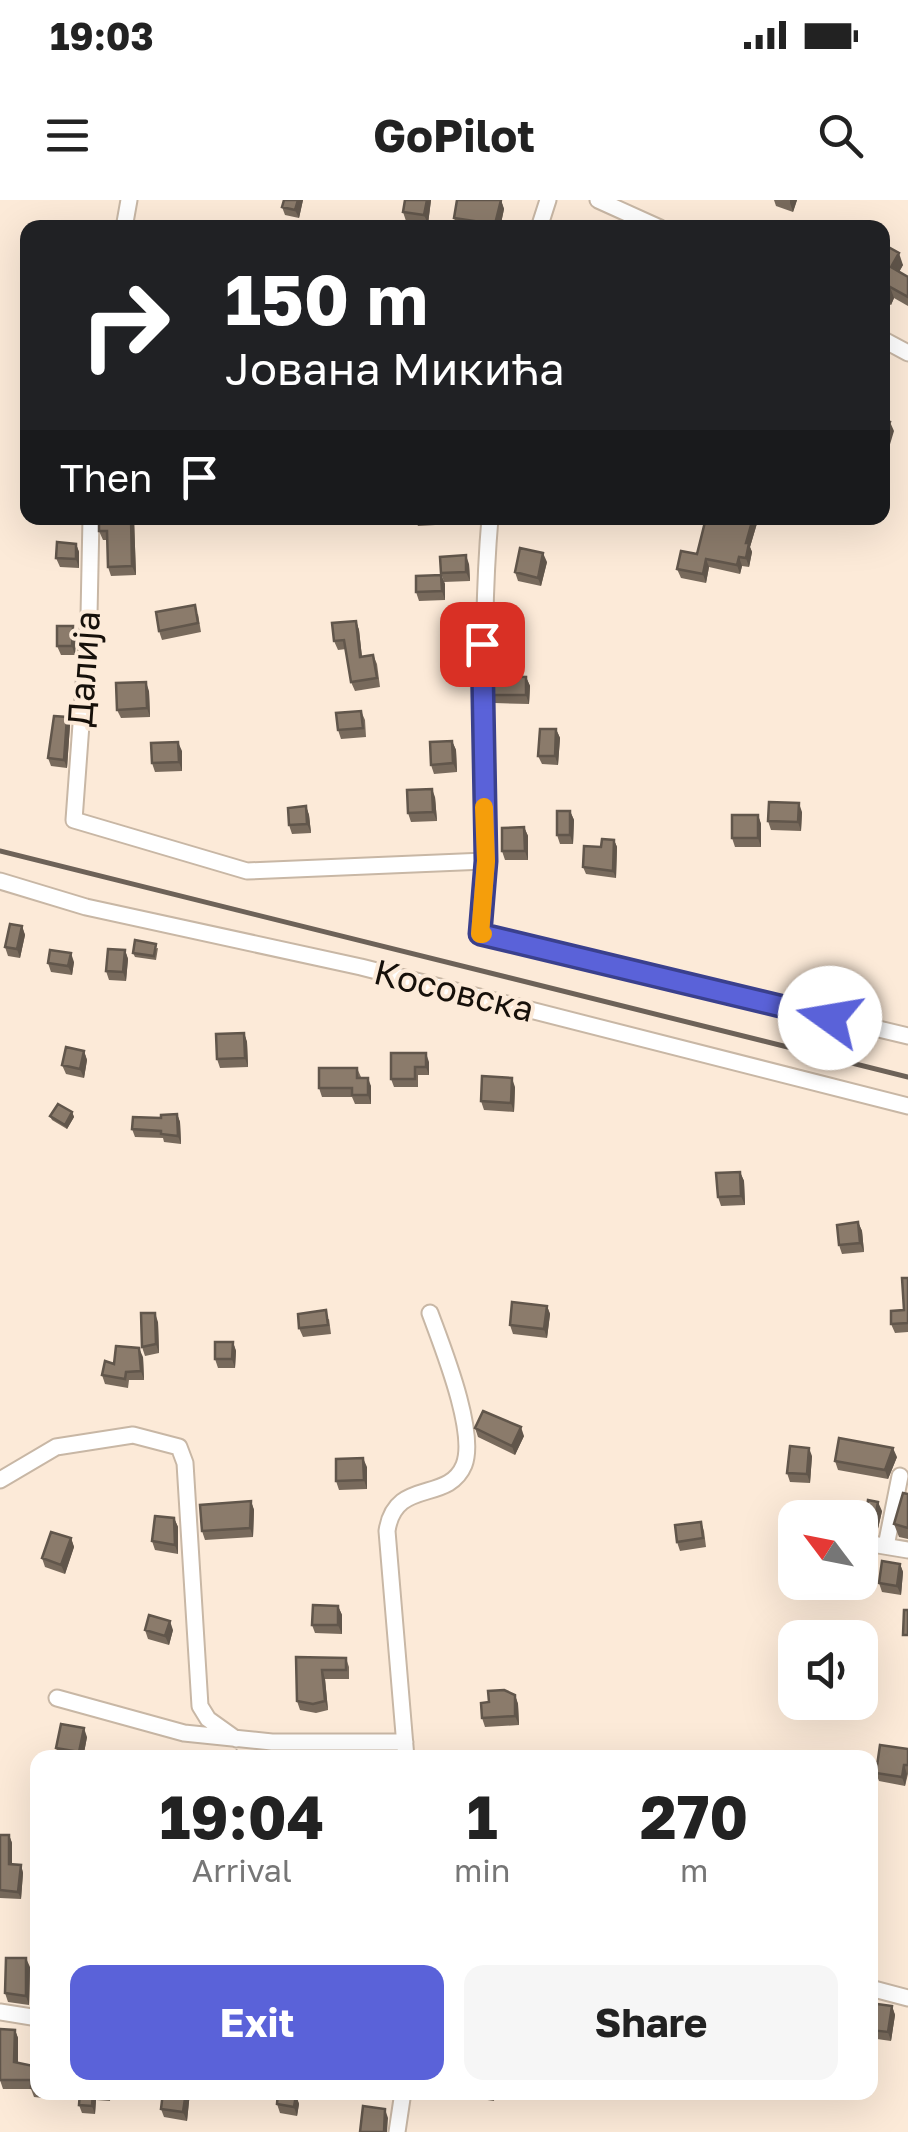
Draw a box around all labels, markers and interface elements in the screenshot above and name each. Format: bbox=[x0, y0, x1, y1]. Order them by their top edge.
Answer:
text: 19:03 bbox=[50, 13, 154, 58]
icon: menu bbox=[40, 108, 95, 163]
text: GoPilot bbox=[373, 108, 535, 162]
icon: search bbox=[813, 108, 868, 163]
text: 150 m bbox=[225, 256, 428, 340]
icon: right bbox=[60, 260, 190, 390]
text: Јована Микића bbox=[225, 341, 565, 395]
icon: arrive bbox=[172, 450, 227, 505]
text: Then bbox=[60, 455, 152, 500]
pin bbox=[440, 602, 525, 687]
street label: Далија bbox=[58, 609, 108, 728]
icon: arrive bbox=[455, 617, 510, 672]
street label: Косовска bbox=[370, 950, 539, 1030]
position arrow bbox=[778, 966, 882, 1070]
north arrow bbox=[778, 1500, 878, 1600]
map controls bbox=[778, 1500, 878, 1720]
button: sound bbox=[778, 1620, 878, 1720]
text: 19:04 bbox=[160, 1780, 324, 1852]
text: 1 bbox=[467, 1780, 498, 1852]
text: 270 bbox=[640, 1780, 748, 1852]
text: Arrival bbox=[192, 1851, 292, 1889]
text: min bbox=[454, 1851, 510, 1889]
text: m bbox=[680, 1851, 708, 1889]
button: Exit bbox=[70, 1965, 444, 2080]
button: Share bbox=[464, 1965, 838, 2080]

